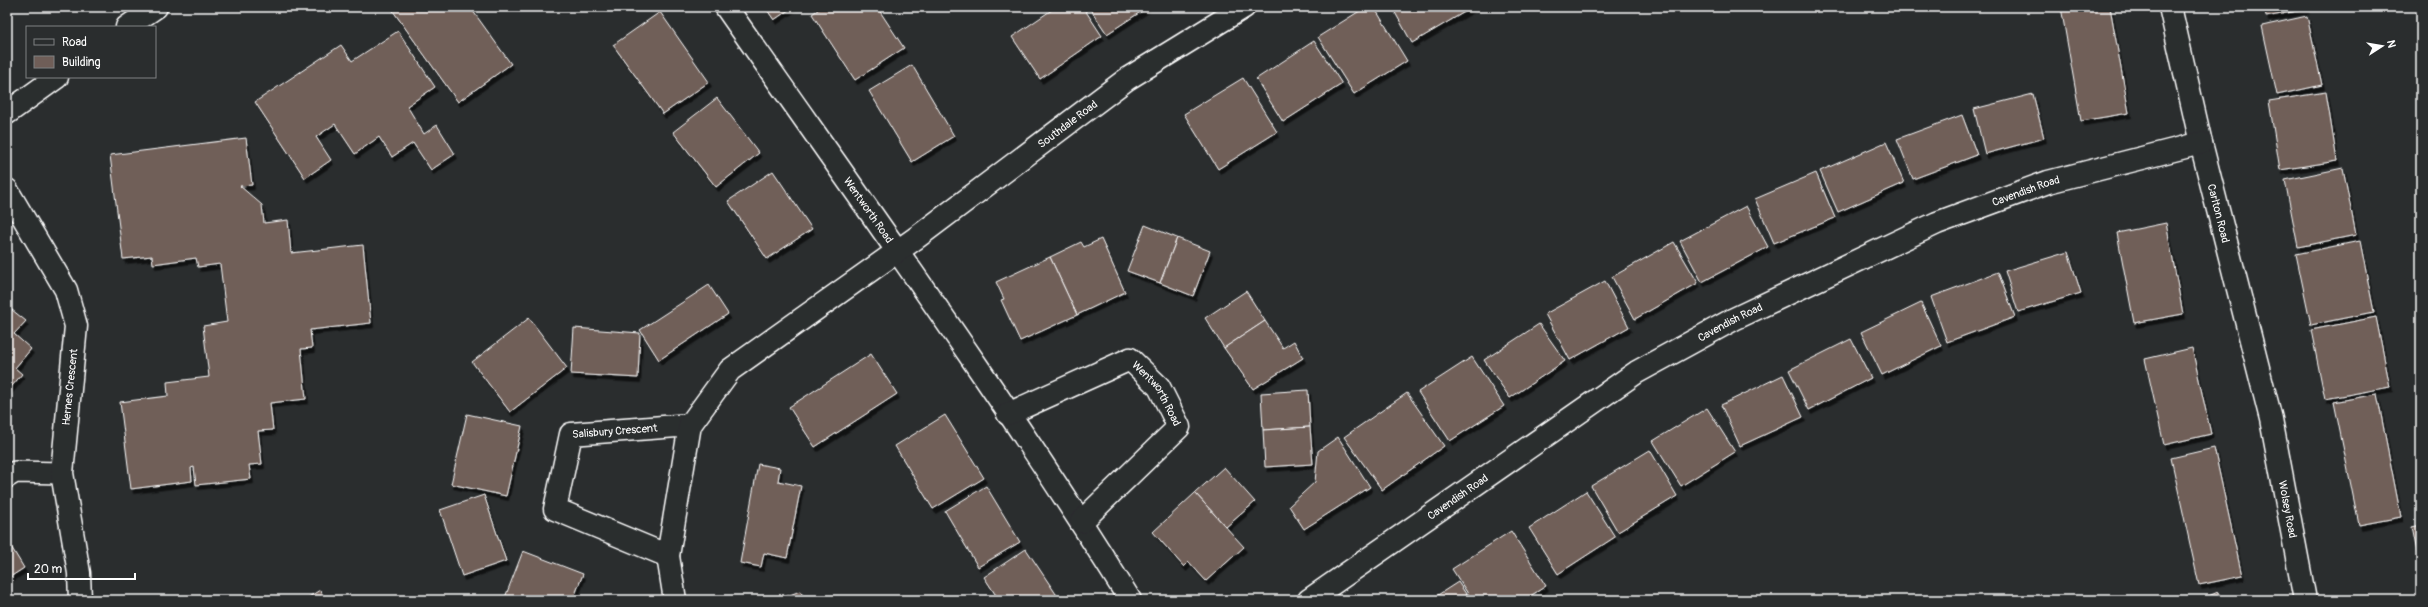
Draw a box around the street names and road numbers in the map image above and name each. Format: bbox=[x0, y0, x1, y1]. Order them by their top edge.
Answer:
street label: Southdale Road bbox=[1035, 97, 1100, 151]
street label: Cavendish Road bbox=[1990, 173, 2061, 209]
street label: Wentworth Road bbox=[841, 175, 896, 245]
street label: Carlton Road bbox=[2205, 183, 2233, 244]
street label: Cavendish Road bbox=[1695, 300, 1764, 344]
street label: Hernes Crescent bbox=[60, 347, 81, 426]
street label: Wentworth Road bbox=[1129, 358, 1184, 428]
street label: Salisbury Crescent bbox=[572, 421, 658, 440]
street label: Cavendish Road bbox=[1425, 471, 1490, 522]
street label: Wolsey Road bbox=[2276, 479, 2300, 539]

